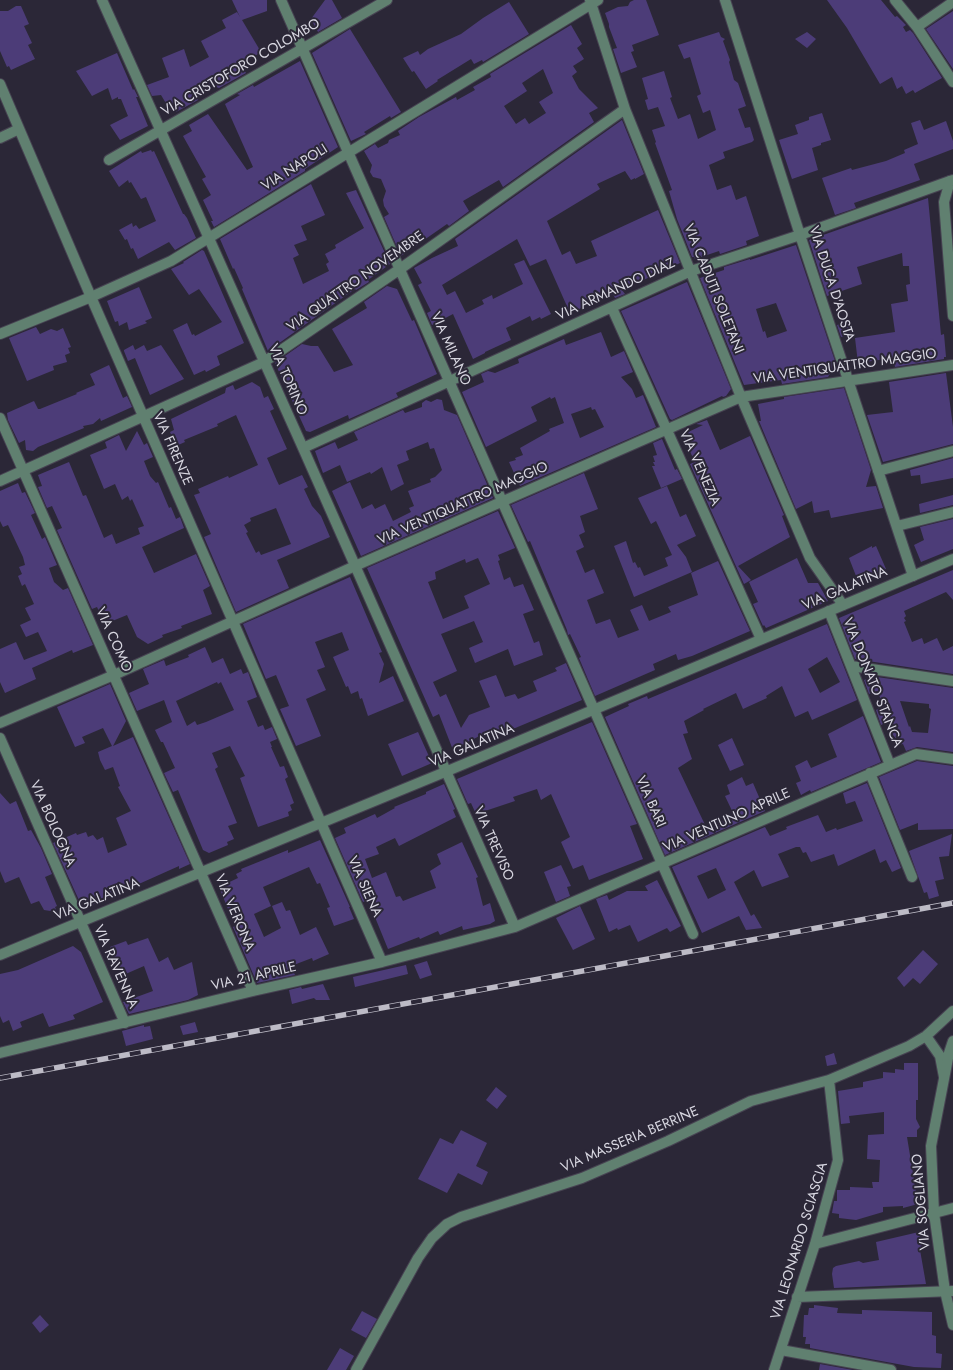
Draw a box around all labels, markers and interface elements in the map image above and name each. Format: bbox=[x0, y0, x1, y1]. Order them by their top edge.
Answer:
street label: VIA CRISTOFORO COLOMBO bbox=[159, 16, 323, 120]
street label: VIA NAPOLI bbox=[259, 141, 331, 195]
street label: VIA CADUTI SOLETANI bbox=[679, 222, 747, 356]
street label: VIA DUCA D'AOSTA bbox=[804, 224, 858, 344]
street label: VIA QUATTRO NOVEMBRE bbox=[284, 228, 428, 336]
street label: VIA ARMANDO DIAZ bbox=[554, 255, 678, 325]
street label: VIA MILANO bbox=[426, 310, 474, 388]
street label: VIA TORINO bbox=[264, 342, 310, 418]
street label: VIA VENTIQUATTRO MAGGIO bbox=[752, 346, 938, 388]
street label: VIA FIRENZE bbox=[148, 410, 196, 488]
street label: VIA VENEZIA bbox=[675, 427, 723, 509]
street label: VIA VENTIQUATTRO MAGGIO bbox=[375, 459, 551, 549]
street label: VIA GALATINA bbox=[800, 564, 890, 614]
street label: VIA COMO bbox=[91, 605, 135, 675]
street label: VIA DONATO STANCA bbox=[838, 616, 906, 750]
street label: VIA GALATINA bbox=[427, 721, 517, 771]
street label: VIA BARI bbox=[631, 774, 669, 830]
street label: VIA BOLOGNA bbox=[25, 778, 79, 870]
street label: VIA VENTUNO APRILE bbox=[661, 785, 793, 857]
street label: VIA TREVISO bbox=[469, 804, 517, 884]
street label: VIA SIENA bbox=[343, 854, 385, 920]
street label: VIA VERONA bbox=[210, 872, 258, 954]
street label: VIA GALATINA bbox=[52, 875, 142, 925]
street label: VIA RAVENNA bbox=[89, 923, 141, 1011]
street label: VIA 21 APRILE bbox=[210, 959, 298, 995]
street label: VIA MASSERIA BERRINE bbox=[559, 1103, 701, 1177]
street label: VIA SOGLIANO bbox=[909, 1153, 935, 1251]
street label: VIA LEONARDO SCIASCIA bbox=[768, 1160, 832, 1322]

